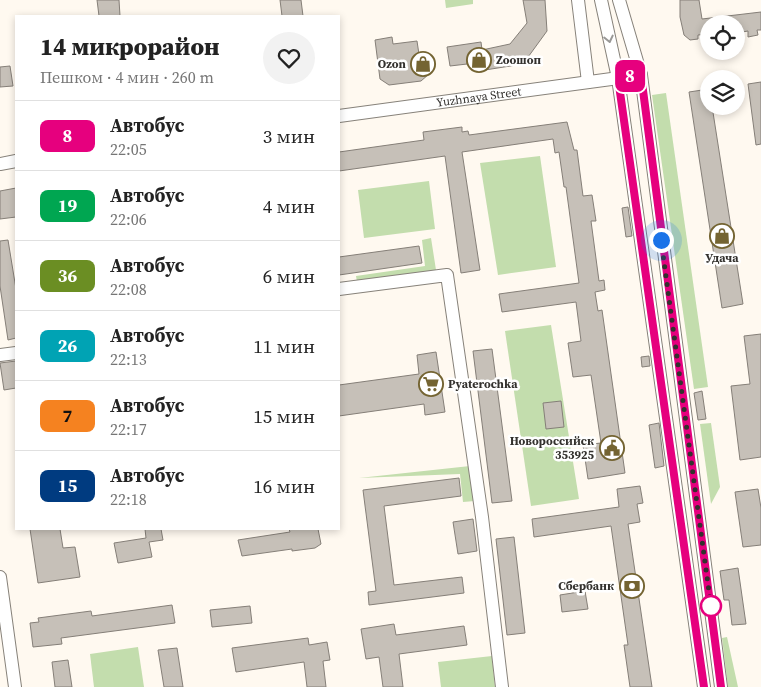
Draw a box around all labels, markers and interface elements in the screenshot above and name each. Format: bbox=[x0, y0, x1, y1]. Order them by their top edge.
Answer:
map controls bbox=[700, 15, 745, 115]
button: locate bbox=[700, 15, 745, 60]
text: 14 микрорайон bbox=[40, 30, 220, 63]
button: heart bbox=[263, 32, 315, 84]
one-way arrow bbox=[603, 35, 614, 44]
shop icon: Zooшоп bbox=[466, 47, 492, 73]
shop icon: Ozon bbox=[410, 51, 436, 77]
place label: Zooшоп bbox=[496, 52, 541, 68]
place label: Ozon bbox=[378, 56, 407, 72]
line badge: 8 bbox=[614, 60, 646, 92]
text: 8 bbox=[625, 63, 635, 88]
text: Пешком · 4 мин · 260 m bbox=[40, 66, 214, 88]
button: layers bbox=[700, 70, 745, 115]
street label: Yuzhnaya Street bbox=[435, 83, 522, 111]
text: Автобус bbox=[110, 112, 185, 138]
text: 8 bbox=[63, 123, 72, 148]
text: 3 мин bbox=[263, 123, 315, 149]
text: 22:05 bbox=[110, 138, 147, 160]
text: Автобус bbox=[110, 182, 185, 208]
text: 19 bbox=[58, 193, 77, 218]
text: 4 мин bbox=[263, 193, 315, 219]
text: 22:06 bbox=[110, 208, 147, 230]
shop icon: Удача bbox=[709, 223, 735, 249]
your location bbox=[649, 228, 674, 253]
place label: Удача bbox=[705, 250, 739, 266]
text: Автобус bbox=[110, 252, 185, 278]
text: 36 bbox=[58, 263, 77, 288]
text: 6 мин bbox=[263, 263, 315, 289]
text: 22:08 bbox=[110, 278, 147, 300]
text: Автобус bbox=[110, 322, 185, 348]
text: 26 bbox=[58, 333, 77, 358]
text: 11 мин bbox=[253, 333, 315, 359]
text: 22:13 bbox=[110, 348, 147, 370]
supermarket icon: Pyaterochka bbox=[418, 371, 444, 397]
place label: Pyaterochka bbox=[448, 376, 518, 392]
text: Автобус bbox=[110, 392, 185, 418]
text: 7 bbox=[63, 403, 72, 428]
text: 15 мин bbox=[253, 403, 315, 429]
text: 22:17 bbox=[110, 418, 147, 440]
place label: Новороссийск 353925 bbox=[510, 433, 594, 463]
public building icon: Новороссийск 353925 bbox=[599, 435, 625, 461]
text: Автобус bbox=[110, 462, 185, 488]
text: 15 bbox=[58, 473, 77, 498]
text: 16 мин bbox=[253, 473, 315, 499]
text: 22:18 bbox=[110, 488, 147, 510]
bank icon: Сбербанк bbox=[619, 573, 645, 599]
place label: Сбербанк bbox=[558, 578, 614, 594]
unlabelled marker bbox=[700, 595, 722, 617]

